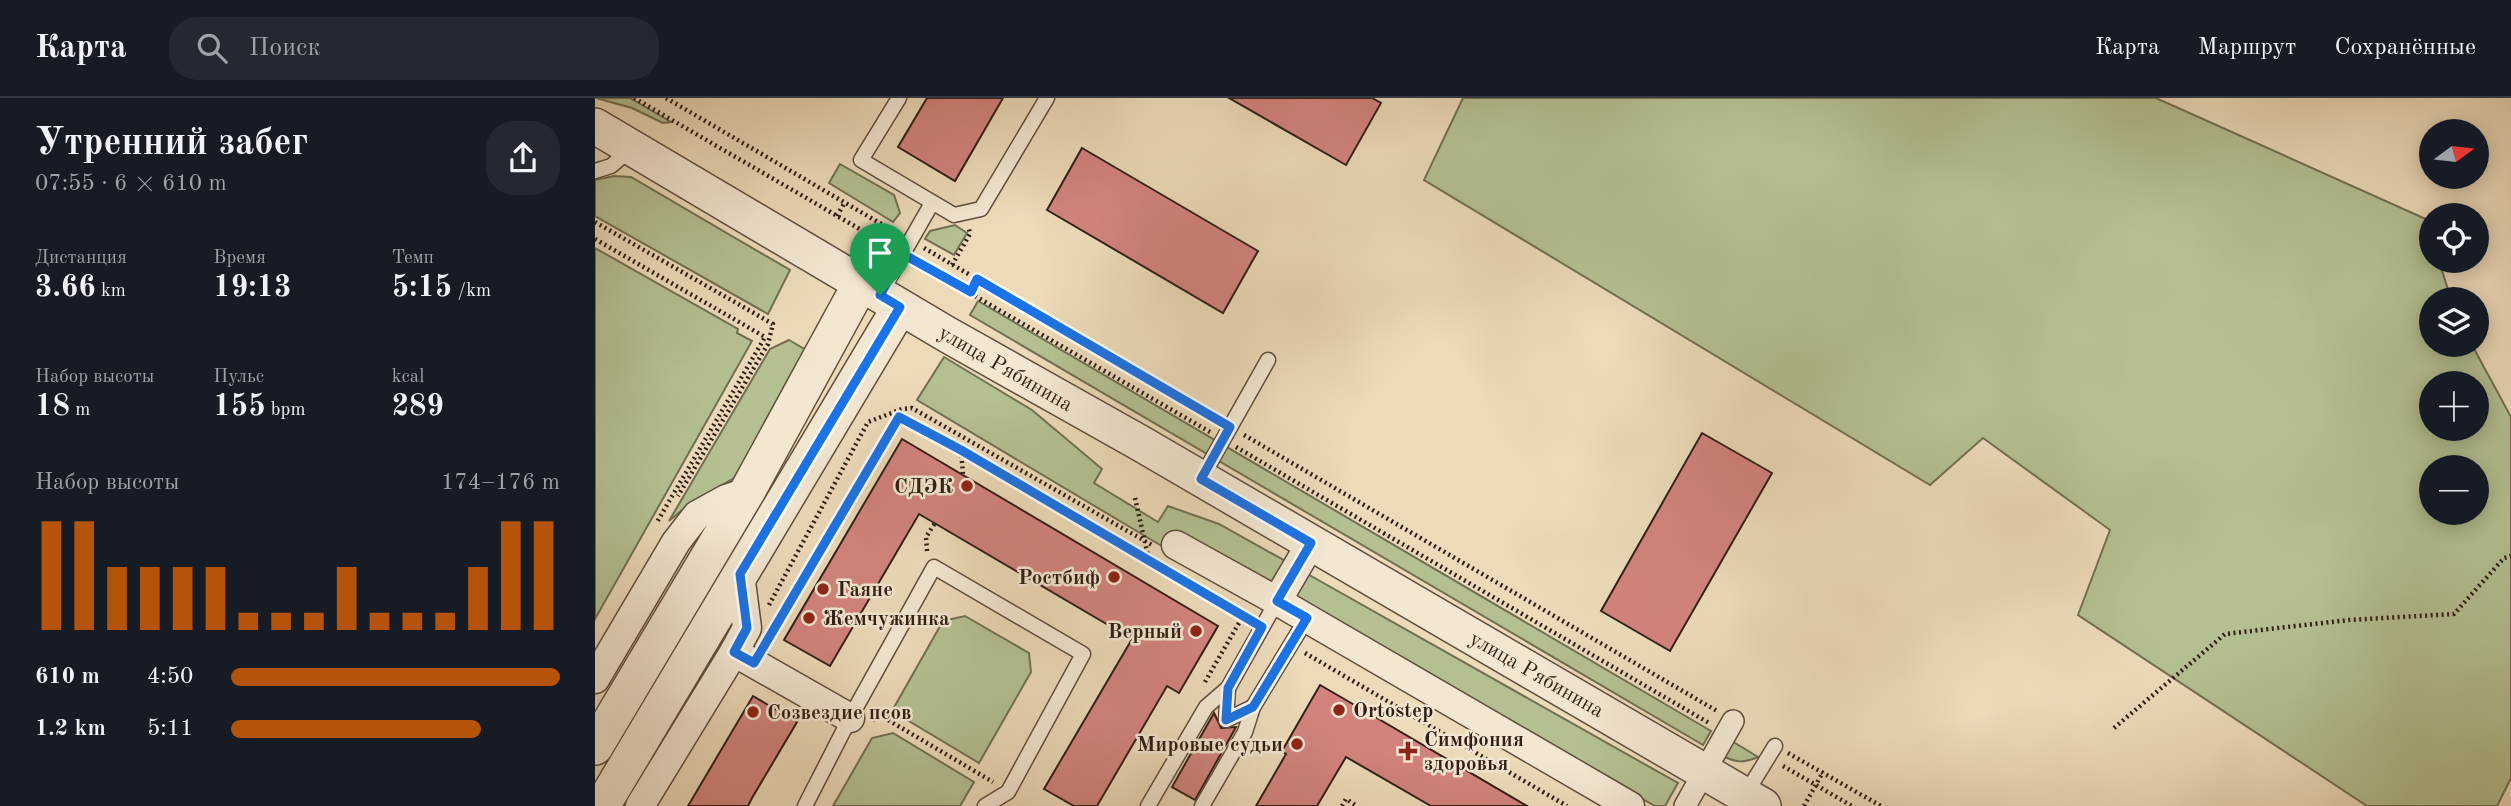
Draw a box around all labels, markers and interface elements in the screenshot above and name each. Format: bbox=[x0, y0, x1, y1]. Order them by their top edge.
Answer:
search box bbox=[169, 17, 659, 80]
icon: search bbox=[193, 29, 231, 67]
text: Карта bbox=[35, 32, 127, 65]
text: Поиск bbox=[249, 35, 321, 61]
text: Карта bbox=[2095, 36, 2160, 60]
text: Маршрут bbox=[2198, 36, 2296, 60]
text: Сохранённые bbox=[2334, 36, 2476, 60]
north arrow bbox=[2419, 119, 2489, 189]
map controls bbox=[2419, 119, 2489, 525]
button: share bbox=[486, 121, 560, 195]
text: Утренний забег bbox=[35, 125, 308, 163]
text: 07:55 · 6 × 610 m bbox=[35, 172, 227, 195]
button: locate bbox=[2419, 203, 2489, 273]
pin bbox=[850, 223, 910, 295]
icon: arrive bbox=[861, 234, 899, 272]
text: Дистанция bbox=[35, 249, 127, 268]
text: Время bbox=[213, 249, 266, 268]
text: Темп bbox=[392, 249, 434, 268]
text: 3.66 bbox=[35, 273, 96, 303]
text: 19:13 bbox=[213, 273, 291, 303]
text: 5:15 bbox=[392, 273, 452, 303]
text: km bbox=[96, 282, 126, 301]
text: /km bbox=[452, 282, 491, 301]
button: layers bbox=[2419, 287, 2489, 357]
street label: улица Рябинина bbox=[935, 322, 1076, 416]
text: Набор высоты bbox=[35, 368, 154, 387]
text: Пульс bbox=[213, 368, 264, 387]
text: kcal bbox=[392, 368, 424, 387]
button: + bbox=[2419, 371, 2489, 441]
text: 18 bbox=[35, 392, 70, 422]
text: 155 bbox=[213, 392, 266, 422]
text: 289 bbox=[392, 392, 444, 422]
text: m bbox=[70, 401, 90, 420]
text: bpm bbox=[266, 401, 306, 420]
button: − bbox=[2419, 455, 2489, 525]
text: Набор высоты bbox=[35, 471, 179, 494]
text: 174–176 m bbox=[441, 471, 560, 494]
place label: СДЭК bbox=[894, 477, 954, 498]
marker: СДЭК bbox=[959, 478, 975, 494]
place label: Ростбиф bbox=[1018, 568, 1100, 589]
marker: Ростбиф bbox=[1106, 569, 1122, 585]
place label: Гаяне bbox=[837, 580, 893, 601]
marker: Гаяне bbox=[815, 581, 831, 597]
place label: Жемчужинка bbox=[823, 609, 950, 630]
marker: Жемчужинка bbox=[801, 610, 817, 626]
place label: Верный bbox=[1107, 622, 1182, 643]
marker: Верный bbox=[1188, 623, 1204, 639]
street label: улица Рябинина bbox=[1466, 628, 1607, 722]
text: 610 m bbox=[35, 665, 100, 688]
text: 4:50 bbox=[147, 665, 193, 688]
place label: Ortostep bbox=[1353, 701, 1433, 722]
marker: Ortostep bbox=[1331, 702, 1347, 718]
place label: Созвездие псов bbox=[767, 703, 912, 724]
marker: Созвездие псов bbox=[745, 704, 761, 720]
text: 1.2 km bbox=[35, 717, 106, 740]
text: 5:11 bbox=[147, 717, 193, 740]
place label: Симфония здоровья bbox=[1424, 730, 1524, 775]
place label: Мировые судьи bbox=[1137, 735, 1283, 756]
marker: Мировые судьи bbox=[1289, 736, 1305, 752]
marker: Симфония здоровья bbox=[1398, 741, 1418, 761]

